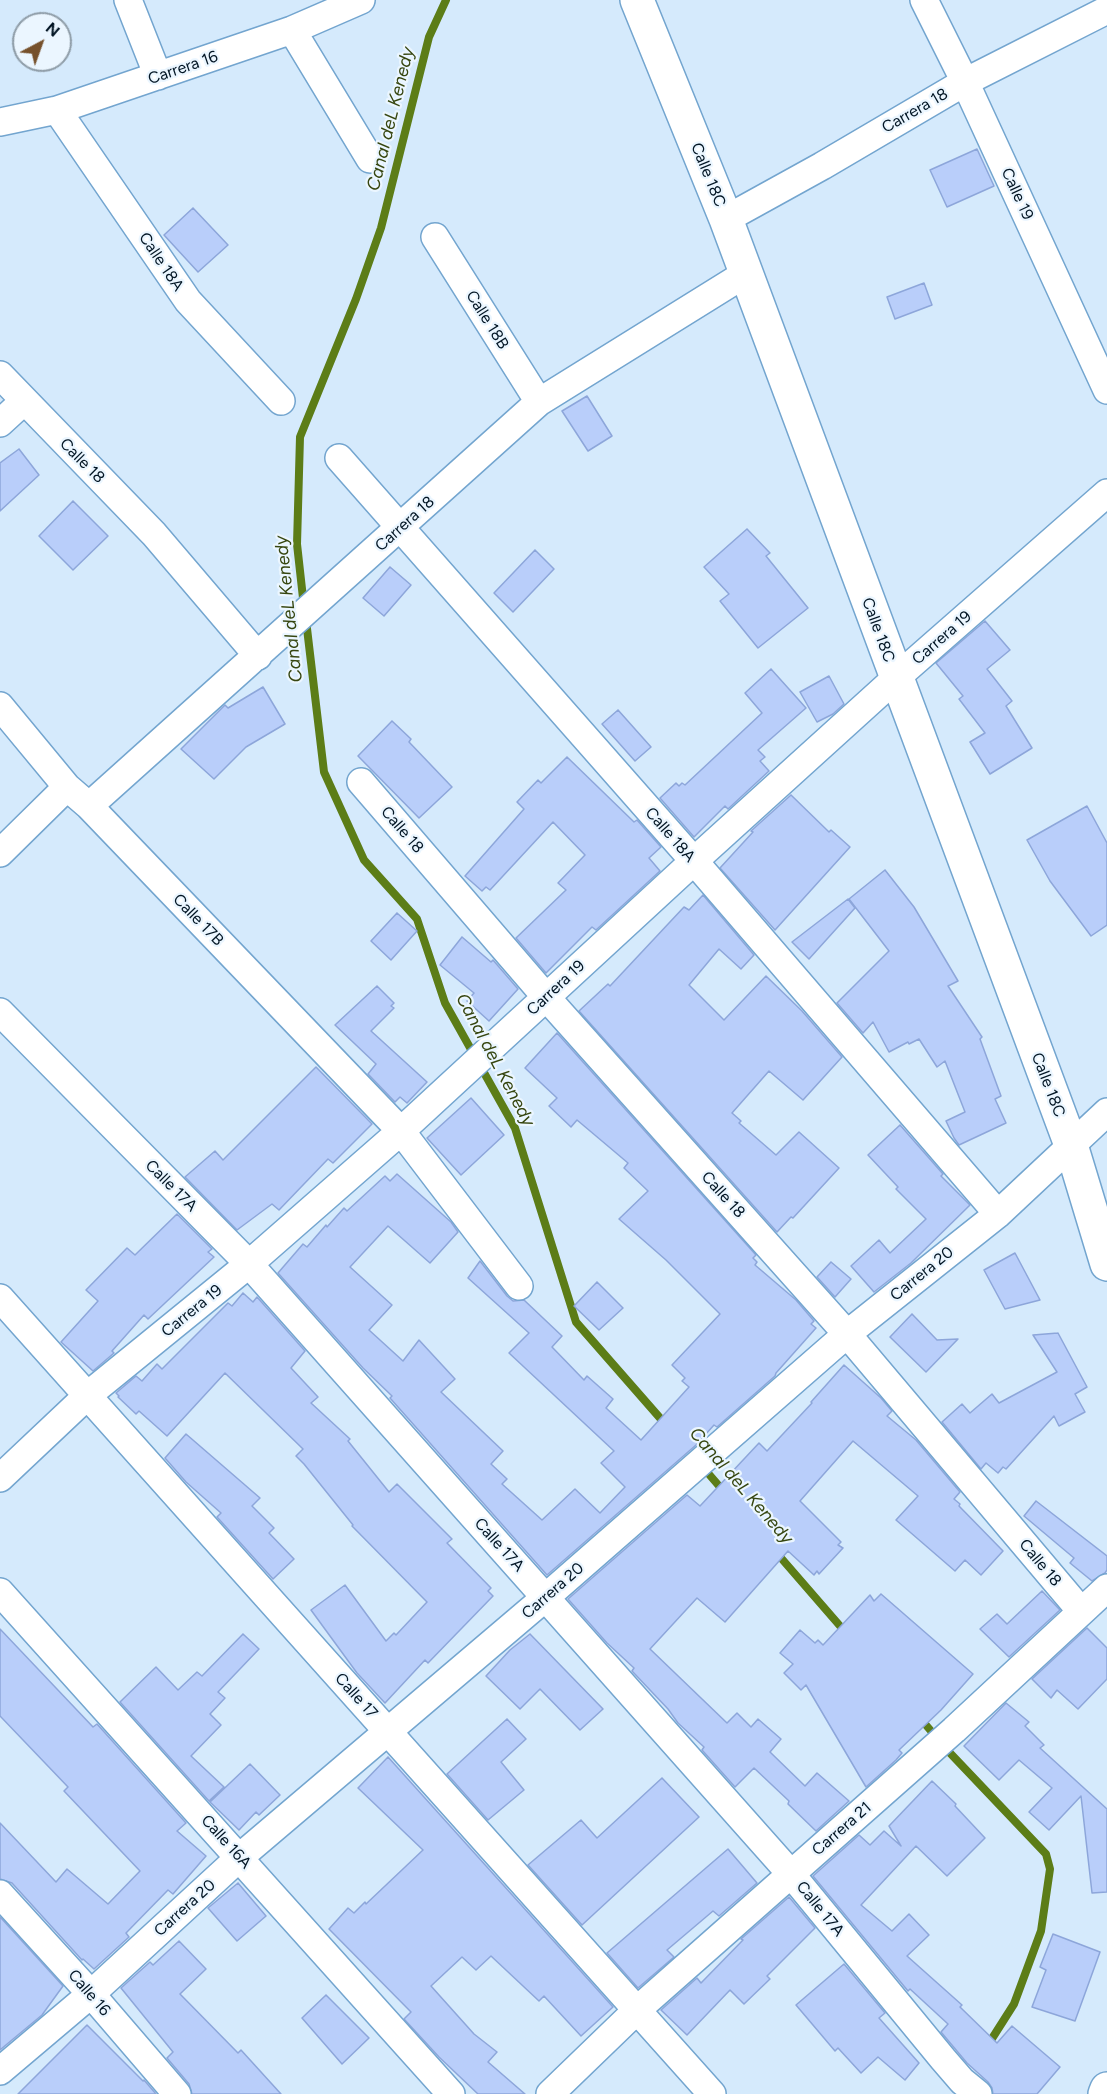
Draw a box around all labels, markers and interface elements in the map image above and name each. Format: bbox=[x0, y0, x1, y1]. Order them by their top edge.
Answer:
north arrow bbox=[12, 12, 72, 72]
text: N bbox=[42, 18, 64, 41]
water label: Canal deL Kenedy bbox=[363, 45, 419, 193]
street label: Carrera 16 bbox=[146, 47, 220, 89]
street label: Carrera 18 bbox=[879, 84, 951, 138]
street label: Calle 18C bbox=[686, 140, 730, 210]
street label: Calle 19 bbox=[997, 165, 1037, 223]
street label: Calle 18A bbox=[134, 229, 188, 295]
street label: Calle 18B bbox=[461, 287, 513, 353]
street label: Calle 18 bbox=[55, 434, 109, 488]
street label: Carrera 18 bbox=[371, 492, 439, 556]
water label: Canal deL Kenedy bbox=[271, 535, 307, 683]
street label: Calle 18C bbox=[857, 595, 899, 665]
street label: Carrera 19 bbox=[908, 607, 976, 669]
street label: Calle 18 bbox=[376, 803, 428, 857]
street label: Calle 18A bbox=[641, 804, 699, 866]
street label: Calle 17B bbox=[169, 890, 227, 950]
street label: Carrera 19 bbox=[523, 956, 589, 1020]
water label: Canal deL Kenedy bbox=[451, 990, 539, 1130]
street label: Calle 18C bbox=[1027, 1050, 1069, 1120]
street label: Calle 17A bbox=[141, 1156, 201, 1216]
street label: Calle 18 bbox=[697, 1168, 749, 1222]
street label: Carrera 20 bbox=[886, 1243, 958, 1305]
street label: Carrera 19 bbox=[158, 1281, 226, 1341]
water label: Canal deL Kenedy bbox=[684, 1423, 798, 1549]
street label: Calle 17A bbox=[470, 1514, 528, 1576]
street label: Calle 18 bbox=[1015, 1535, 1065, 1591]
street label: Carrera 20 bbox=[518, 1559, 588, 1623]
street label: Calle 17 bbox=[331, 1669, 381, 1723]
street label: Carrera 21 bbox=[808, 1798, 876, 1860]
street label: Calle 16A bbox=[197, 1811, 255, 1873]
street label: Carrera 20 bbox=[150, 1875, 220, 1941]
street label: Calle 17A bbox=[792, 1878, 848, 1940]
street label: Calle 16 bbox=[64, 1966, 114, 2020]

